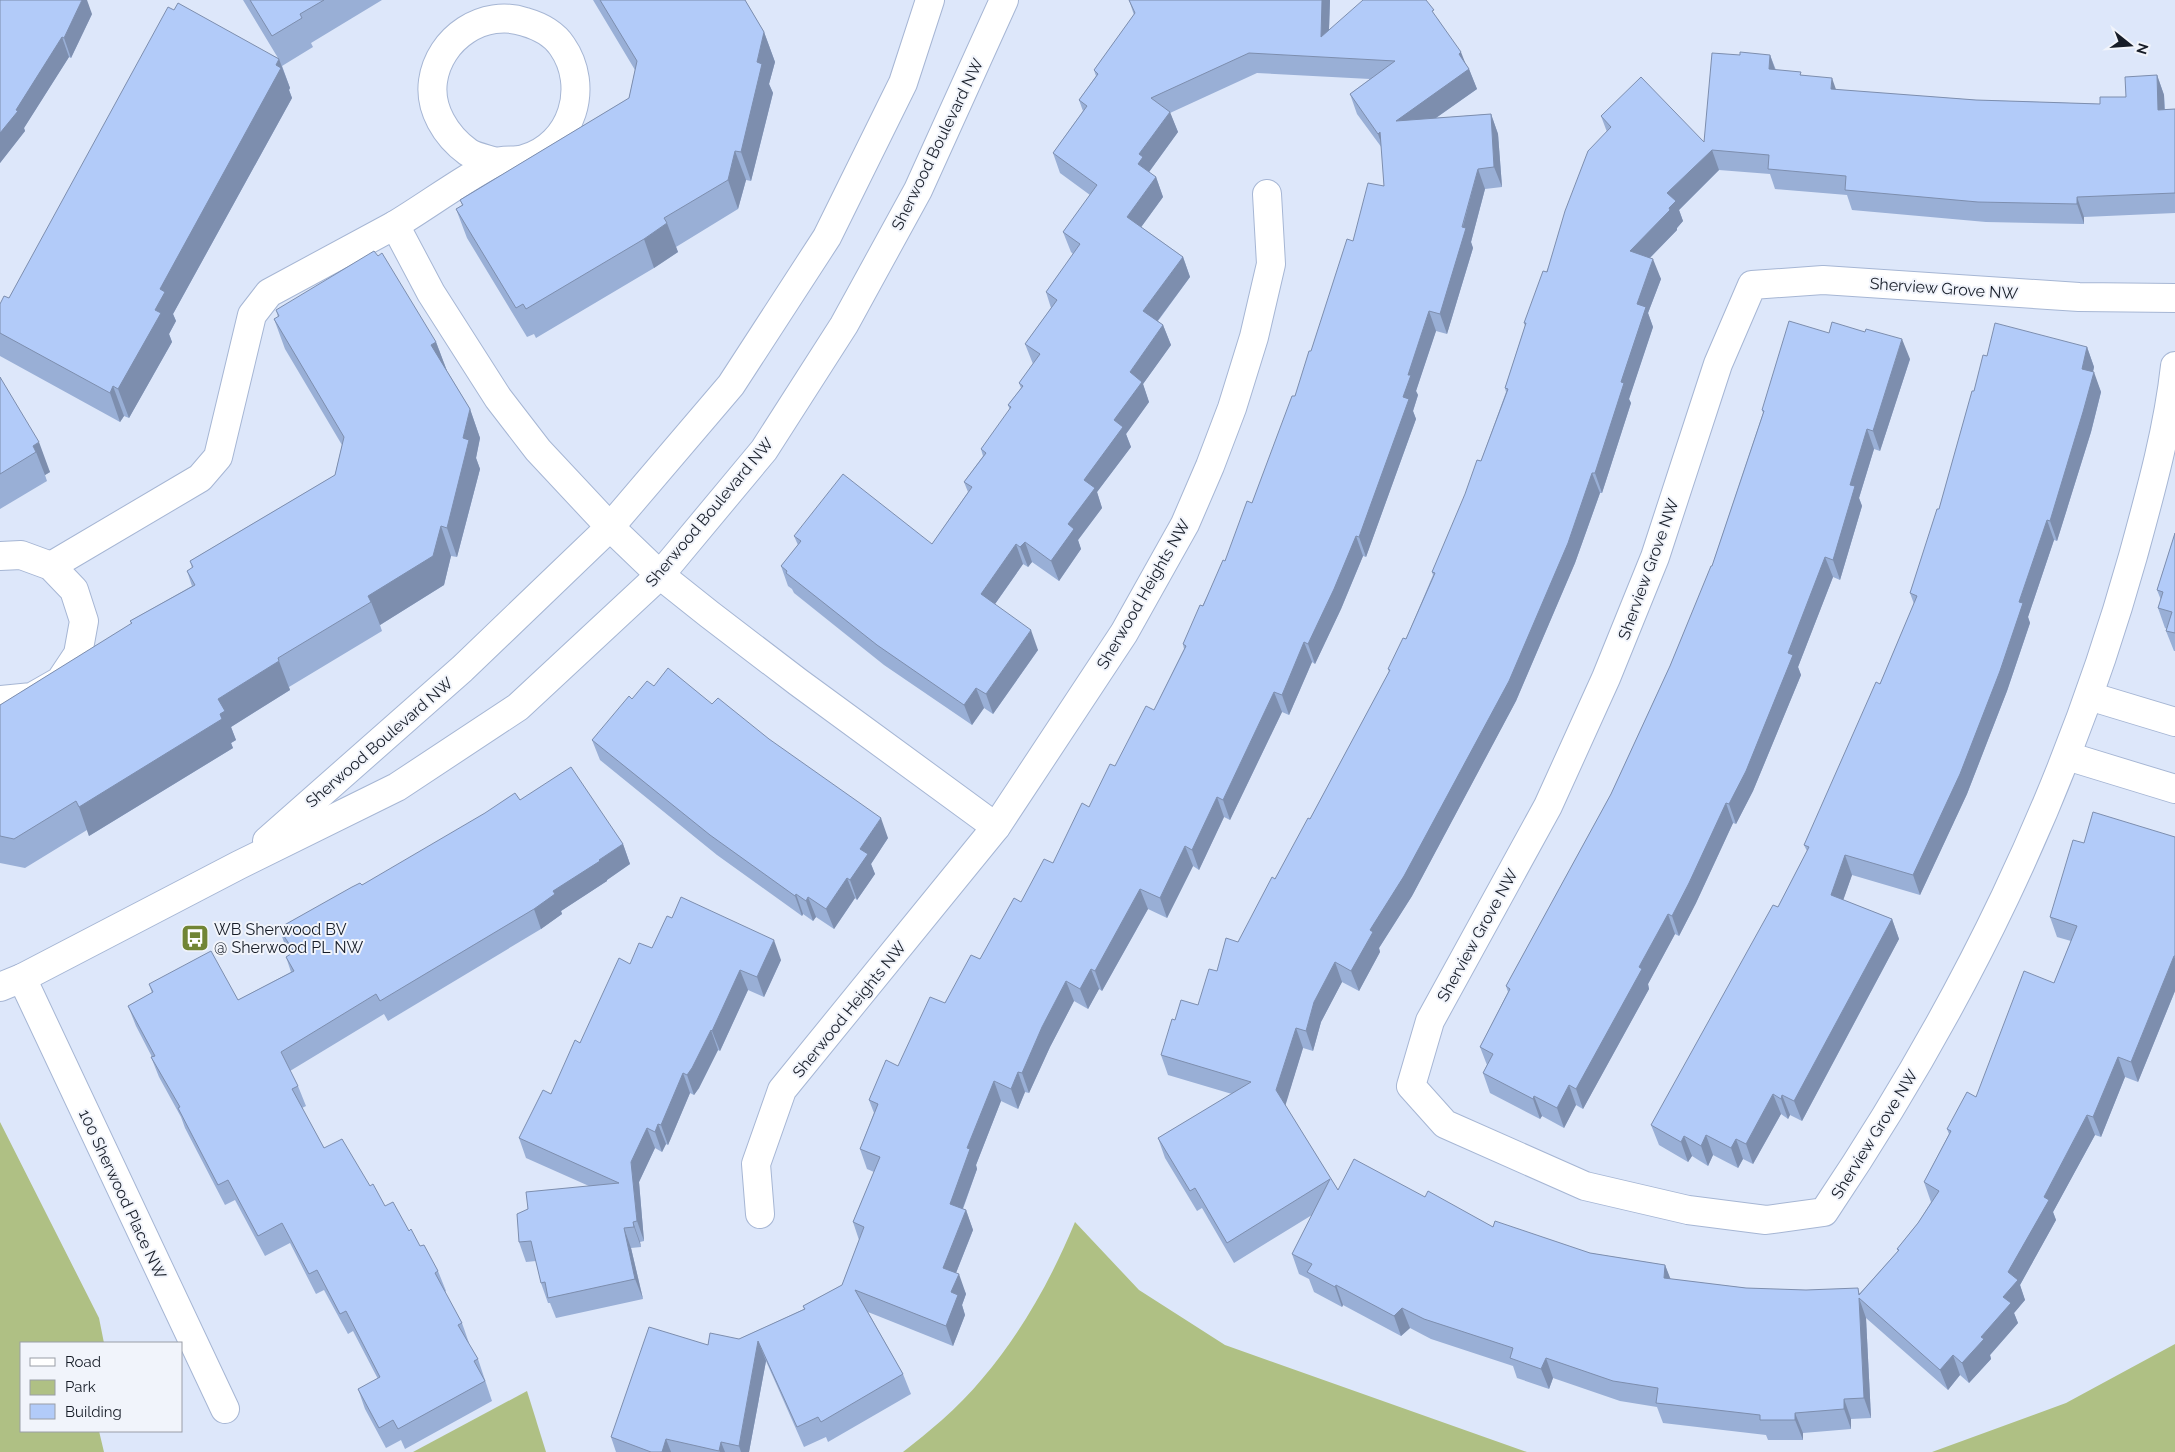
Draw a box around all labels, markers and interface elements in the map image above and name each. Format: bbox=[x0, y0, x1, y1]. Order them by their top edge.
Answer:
north arrow bbox=[2105, 20, 2155, 70]
text: N bbox=[2133, 41, 2152, 56]
street label: Sherwood Boulevard NW bbox=[888, 55, 987, 233]
street label: Sherview Grove NW bbox=[1869, 274, 2019, 303]
street label: Sherwood Boulevard NW bbox=[641, 434, 777, 591]
street label: Sherview Grove NW bbox=[1614, 496, 1683, 642]
street label: Sherwood Heights NW bbox=[1093, 516, 1194, 673]
street label: Sherwood Boulevard NW bbox=[302, 673, 457, 811]
street label: Sherview Grove NW bbox=[1433, 865, 1522, 1005]
place label: WB Sherwood BV @ Sherwood PL NW bbox=[214, 920, 364, 957]
bus stop icon: WB Sherwood BV @ Sherwood PL NW bbox=[180, 923, 210, 953]
street label: Sherwood Heights NW bbox=[789, 937, 910, 1081]
street label: Sherview Grove NW bbox=[1827, 1066, 1922, 1202]
street label: 100 Sherwood Place NW bbox=[75, 1107, 170, 1282]
legend bbox=[20, 1342, 182, 1432]
text: Road bbox=[65, 1353, 101, 1371]
text: Park bbox=[65, 1378, 96, 1396]
text: Building bbox=[65, 1403, 122, 1421]

